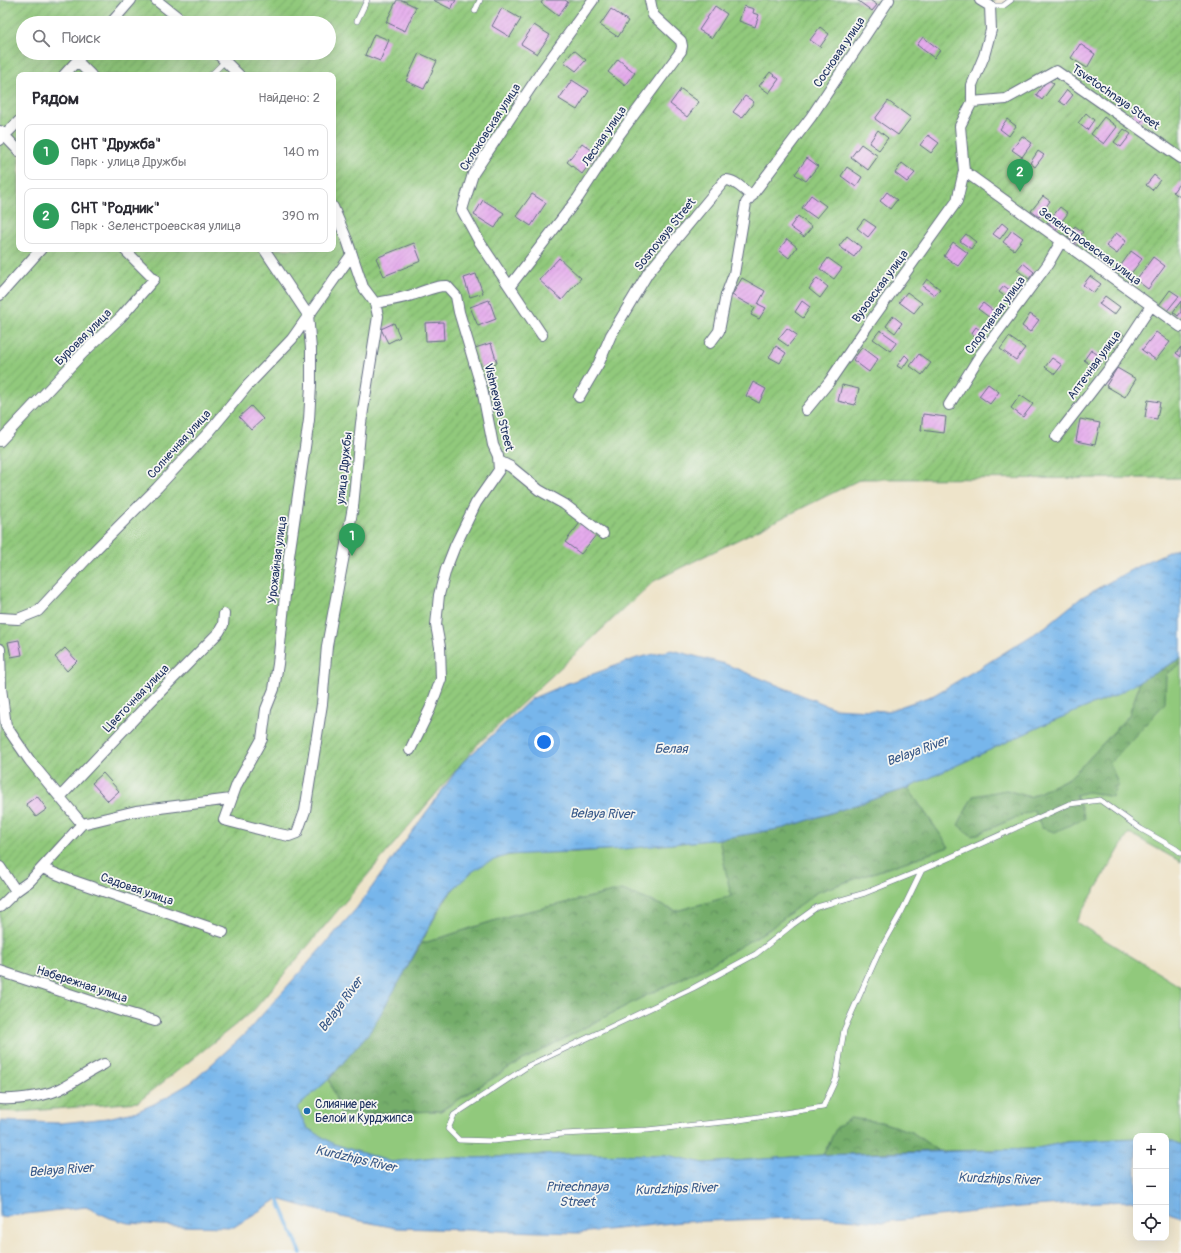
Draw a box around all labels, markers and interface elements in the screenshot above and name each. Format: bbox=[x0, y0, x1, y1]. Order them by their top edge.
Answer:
street label: Сосновая улица bbox=[810, 14, 869, 90]
search box bbox=[16, 16, 336, 60]
icon: search bbox=[30, 27, 52, 49]
text: Поиск bbox=[62, 29, 101, 48]
street label: Tsvetochnaya Street bbox=[1069, 61, 1163, 133]
street label: Склоковская улица bbox=[457, 81, 524, 174]
text: Рядом bbox=[32, 88, 79, 109]
text: Найдено: 2 bbox=[258, 90, 320, 106]
street label: Лесная улица bbox=[578, 103, 630, 170]
text: СНТ "Дружба" bbox=[71, 135, 161, 154]
text: 1 bbox=[43, 144, 49, 160]
text: 140 m bbox=[283, 144, 319, 160]
text: Парк · улица Дружбы bbox=[71, 154, 186, 170]
pin: 2 bbox=[1007, 159, 1033, 192]
street label: Sosnovaya Street bbox=[632, 195, 699, 274]
text: СНТ "Родник" bbox=[71, 199, 160, 218]
street label: Зеленстроевская улица bbox=[1035, 204, 1144, 289]
text: 2 bbox=[42, 208, 50, 224]
text: 390 m bbox=[282, 208, 319, 224]
text: Парк · Зеленстроевская улица bbox=[71, 218, 241, 234]
street label: Вузовская улица bbox=[849, 247, 912, 326]
street label: Спортивная улица bbox=[962, 273, 1029, 357]
street label: Буровая улица bbox=[52, 306, 115, 369]
street label: Аптечная улица bbox=[1064, 328, 1125, 403]
street label: Vishnevaya Street bbox=[480, 362, 517, 453]
street label: Солнечная улица bbox=[144, 406, 215, 482]
street label: улица Дружбы bbox=[333, 431, 356, 506]
street label: Урожайная улица bbox=[265, 515, 290, 605]
pin: 1 bbox=[339, 523, 365, 556]
street label: Цветочная улица bbox=[100, 661, 173, 735]
your location bbox=[534, 732, 554, 752]
water label: Belaya River bbox=[884, 732, 953, 769]
water label: Белая bbox=[654, 741, 689, 757]
water label: Belaya River bbox=[570, 805, 637, 823]
street label: Садовая улица bbox=[98, 870, 176, 909]
street label: Набережная улица bbox=[35, 963, 130, 1006]
water label: Belaya River bbox=[315, 972, 368, 1035]
place label: Слияние рек Белой и Курджипса bbox=[315, 1097, 413, 1126]
marker: Слияние рек Белой и Курджипса bbox=[302, 1106, 312, 1116]
map controls bbox=[1133, 1133, 1169, 1241]
button: + bbox=[1133, 1133, 1169, 1169]
water label: Kurdzhips River bbox=[314, 1142, 400, 1177]
water label: Belaya River bbox=[28, 1160, 96, 1180]
button: − bbox=[1133, 1169, 1169, 1205]
water label: Kurdzhips River bbox=[958, 1170, 1043, 1189]
water label: Prirechnaya Street bbox=[546, 1179, 609, 1210]
water label: Kurdzhips River bbox=[635, 1179, 720, 1198]
button: locate bbox=[1133, 1205, 1169, 1241]

